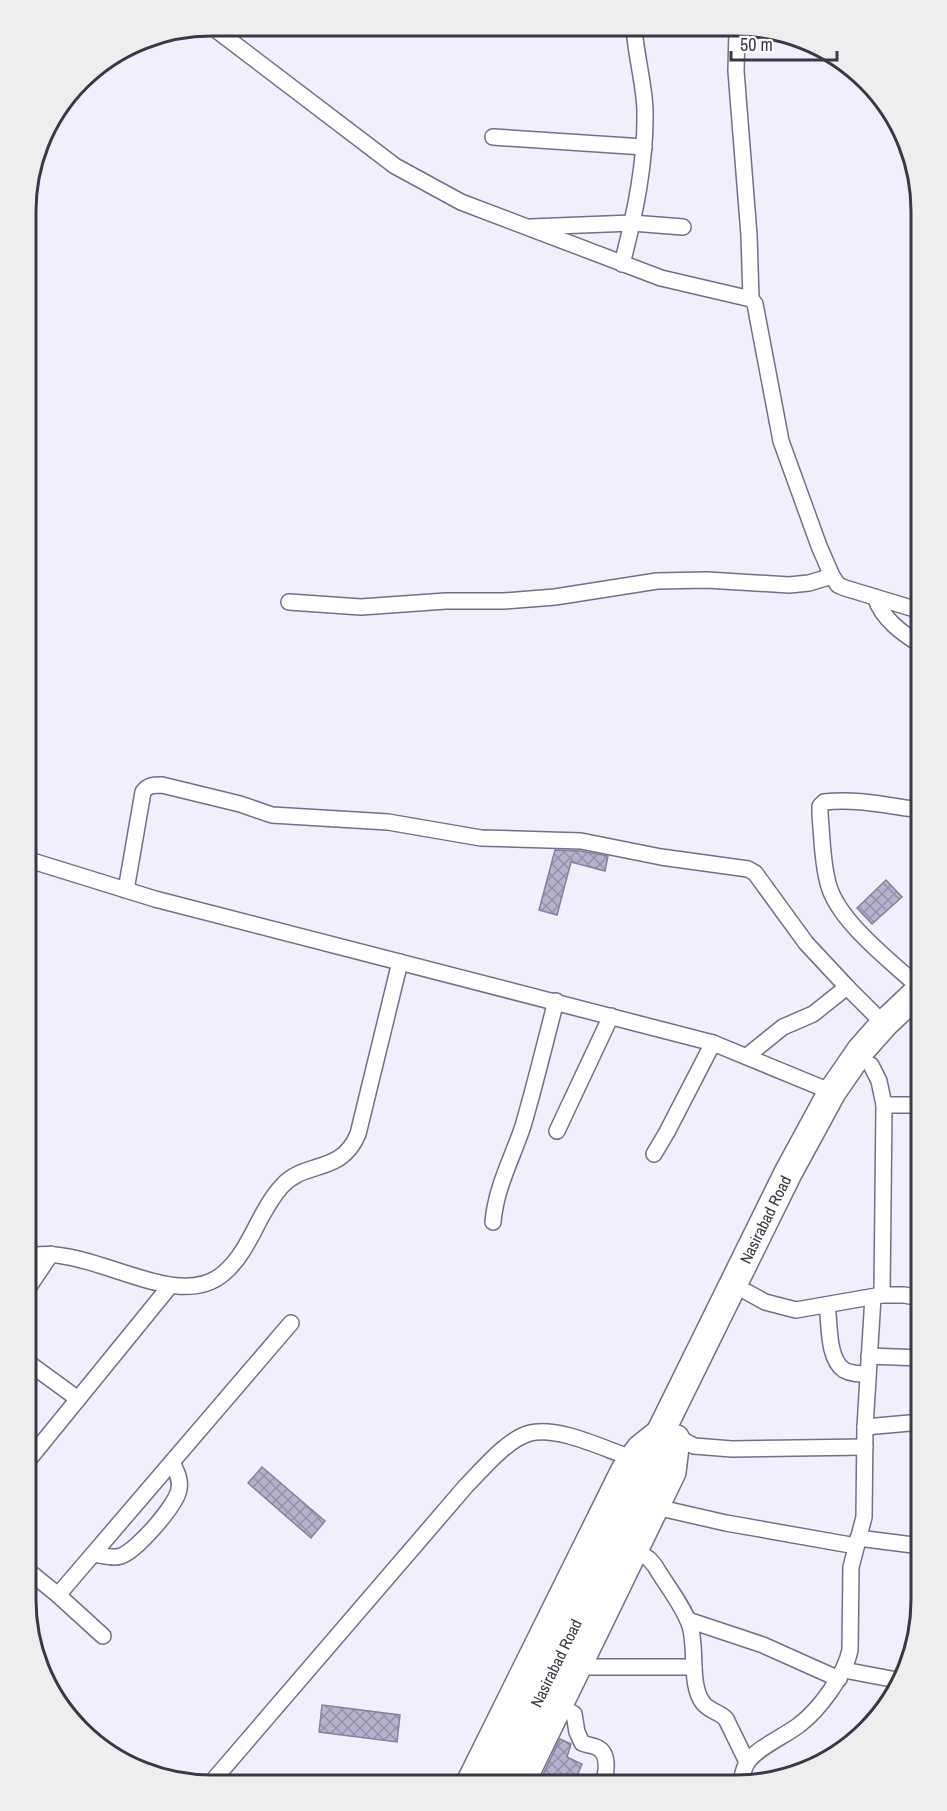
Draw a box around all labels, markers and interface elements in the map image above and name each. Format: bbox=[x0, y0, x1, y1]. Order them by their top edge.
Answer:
scale bar bbox=[731, 24, 838, 62]
text: 50 m bbox=[740, 32, 773, 57]
street label: Nasirabad Road bbox=[734, 1172, 796, 1267]
street label: Nasirabad Road bbox=[525, 1615, 587, 1711]

